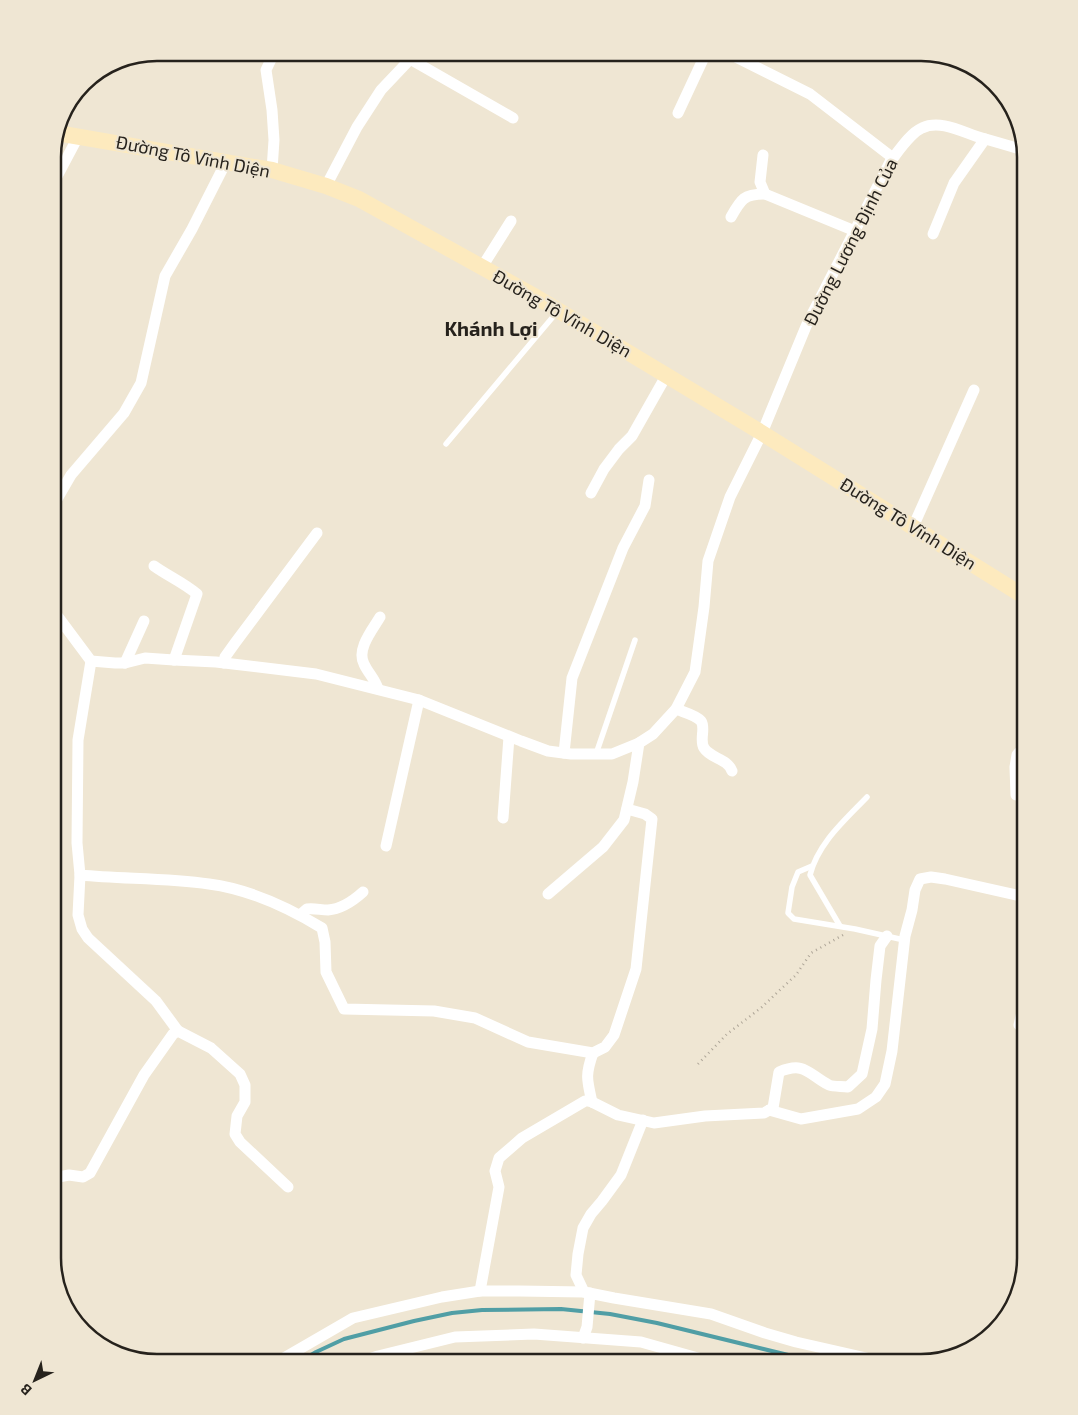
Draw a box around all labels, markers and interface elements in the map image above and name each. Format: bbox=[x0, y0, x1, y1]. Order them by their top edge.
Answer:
street label: Đường Tô Vĩnh Diện bbox=[114, 130, 272, 182]
street label: Đường Lương Định Của bbox=[798, 154, 902, 329]
street label: Đường Tô Vĩnh Diện bbox=[489, 264, 636, 362]
district label: Khánh Lợi bbox=[444, 316, 538, 340]
street label: Đường Tô Vĩnh Diện bbox=[836, 472, 981, 574]
north arrow bbox=[10, 1355, 60, 1405]
text: B bbox=[17, 1381, 35, 1399]

